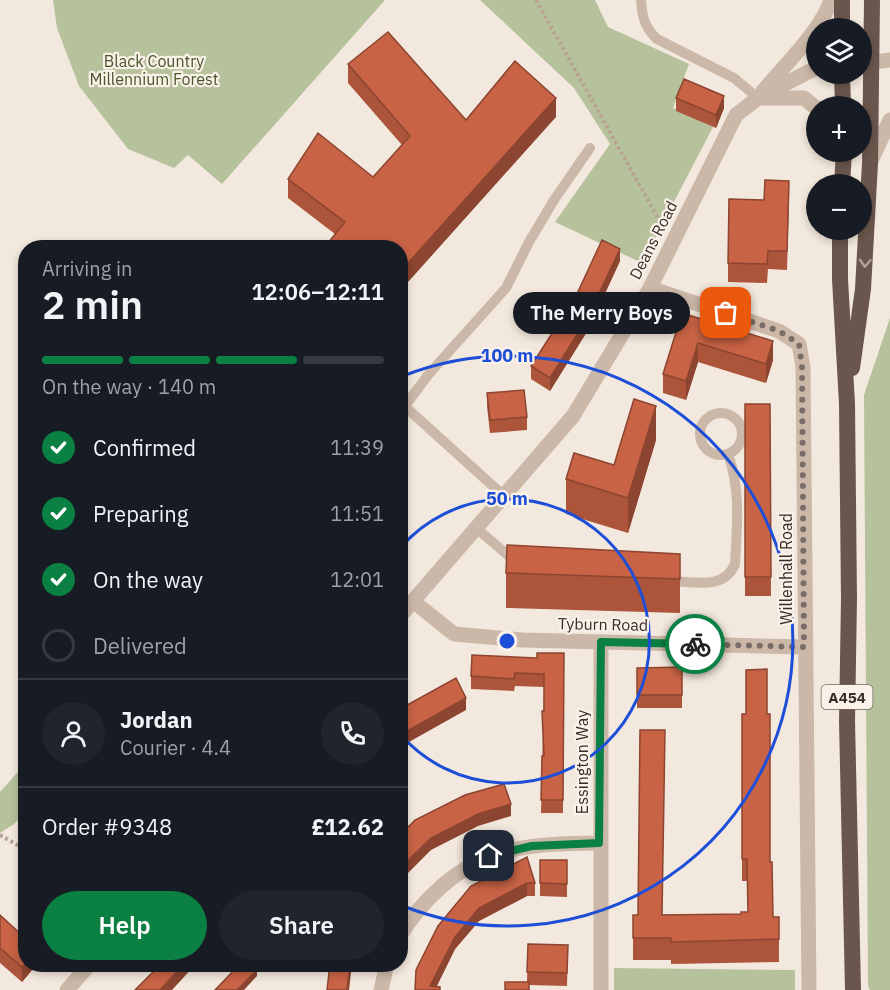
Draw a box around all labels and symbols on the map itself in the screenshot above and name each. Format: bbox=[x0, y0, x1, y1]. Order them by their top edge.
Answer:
park label: Black Country Millennium Forest bbox=[90, 51, 218, 89]
street label: Deans Road bbox=[625, 197, 681, 283]
one-way arrow bbox=[858, 259, 871, 268]
pin bbox=[700, 287, 751, 338]
callout: The Merry Boys bbox=[513, 292, 690, 334]
text: 100 m bbox=[481, 344, 533, 367]
text: 50 m bbox=[486, 487, 528, 510]
street label: Willenhall Road bbox=[776, 513, 796, 625]
street label: Tyburn Road bbox=[558, 613, 648, 635]
courier bbox=[665, 614, 725, 674]
centre of rings bbox=[497, 631, 517, 651]
road number: A454 bbox=[822, 685, 872, 709]
street label: Essington Way bbox=[572, 710, 592, 814]
pin bbox=[463, 830, 514, 881]

